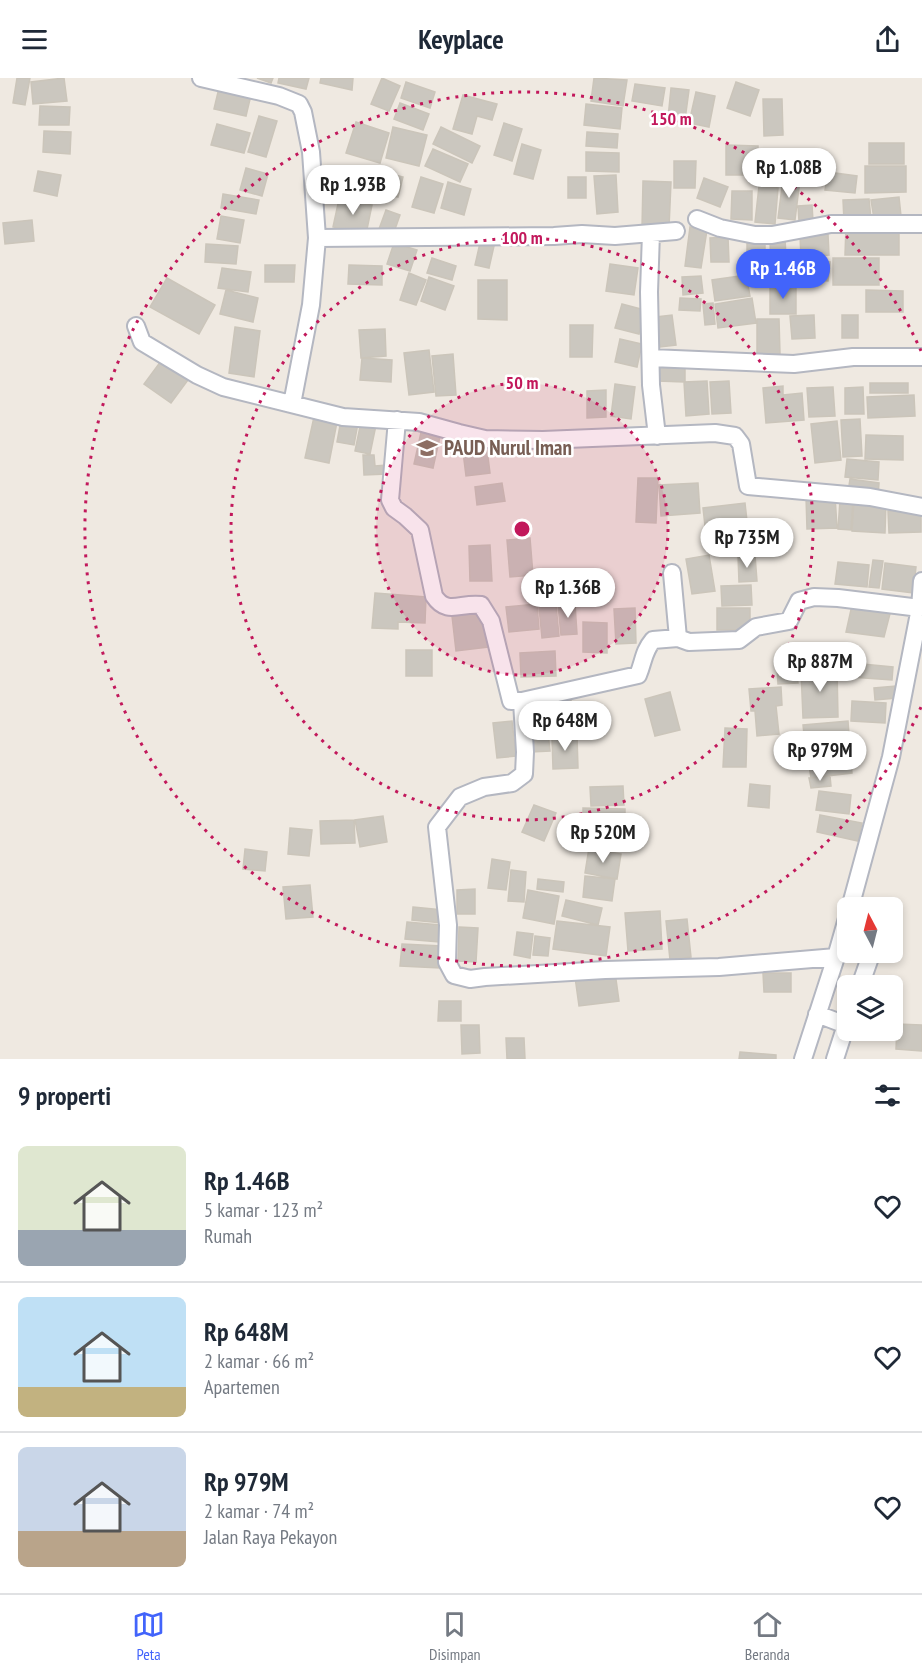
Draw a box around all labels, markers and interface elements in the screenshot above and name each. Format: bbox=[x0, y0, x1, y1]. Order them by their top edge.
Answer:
text: Keyplace bbox=[418, 22, 504, 56]
icon: menu bbox=[18, 23, 51, 56]
icon: share bbox=[871, 23, 904, 56]
text: 150 m bbox=[650, 107, 692, 130]
pin: Rp 1.08B bbox=[727, 148, 851, 199]
text: Rp 1.08B bbox=[756, 154, 822, 180]
pin: Rp 1.93B bbox=[291, 165, 415, 216]
text: Rp 1.93B bbox=[320, 171, 386, 197]
text: 100 m bbox=[501, 226, 543, 249]
pin: Rp 1.46B bbox=[721, 249, 845, 300]
text: Rp 1.46B bbox=[750, 255, 816, 281]
text: 50 m bbox=[506, 371, 538, 394]
place label: PAUD Nurul Iman bbox=[444, 434, 572, 461]
school or university icon: PAUD Nurul Iman bbox=[415, 436, 439, 460]
pin: Rp 735M bbox=[692, 518, 802, 569]
centre of rings bbox=[512, 519, 532, 539]
text: Rp 735M bbox=[714, 524, 780, 550]
pin: Rp 1.36B bbox=[506, 568, 630, 619]
text: Rp 1.36B bbox=[535, 574, 601, 600]
pin: Rp 887M bbox=[765, 642, 875, 693]
text: Rp 887M bbox=[787, 648, 853, 674]
pin: Rp 648M bbox=[510, 701, 620, 752]
text: Rp 648M bbox=[532, 707, 598, 733]
pin: Rp 979M bbox=[765, 731, 875, 782]
text: Rp 979M bbox=[787, 737, 853, 763]
pin: Rp 520M bbox=[548, 813, 658, 864]
text: Rp 520M bbox=[570, 819, 636, 845]
north arrow bbox=[837, 897, 903, 963]
map controls bbox=[837, 897, 903, 1041]
button: layers bbox=[837, 975, 903, 1041]
text: 9 properti bbox=[18, 1079, 111, 1112]
icon: filters bbox=[871, 1079, 904, 1112]
text: Rp 1.46B bbox=[204, 1164, 290, 1197]
icon: home bbox=[66, 1170, 138, 1242]
icon: heart bbox=[871, 1190, 904, 1223]
text: 5 kamar · 123 m² bbox=[204, 1197, 323, 1223]
text: Rumah bbox=[204, 1223, 252, 1249]
text: Rp 648M bbox=[204, 1315, 289, 1348]
icon: home bbox=[66, 1321, 138, 1393]
icon: heart bbox=[871, 1341, 904, 1374]
text: 2 kamar · 66 m² bbox=[204, 1348, 314, 1374]
text: Apartemen bbox=[204, 1374, 280, 1400]
text: Rp 979M bbox=[204, 1465, 289, 1498]
icon: home bbox=[66, 1471, 138, 1543]
icon: heart bbox=[871, 1491, 904, 1524]
text: 2 kamar · 74 m² bbox=[204, 1498, 314, 1524]
text: Jalan Raya Pekayon bbox=[204, 1524, 337, 1550]
tab: Peta bbox=[132, 1608, 165, 1664]
tab: Disimpan bbox=[429, 1608, 481, 1664]
tab: Beranda bbox=[745, 1608, 790, 1664]

